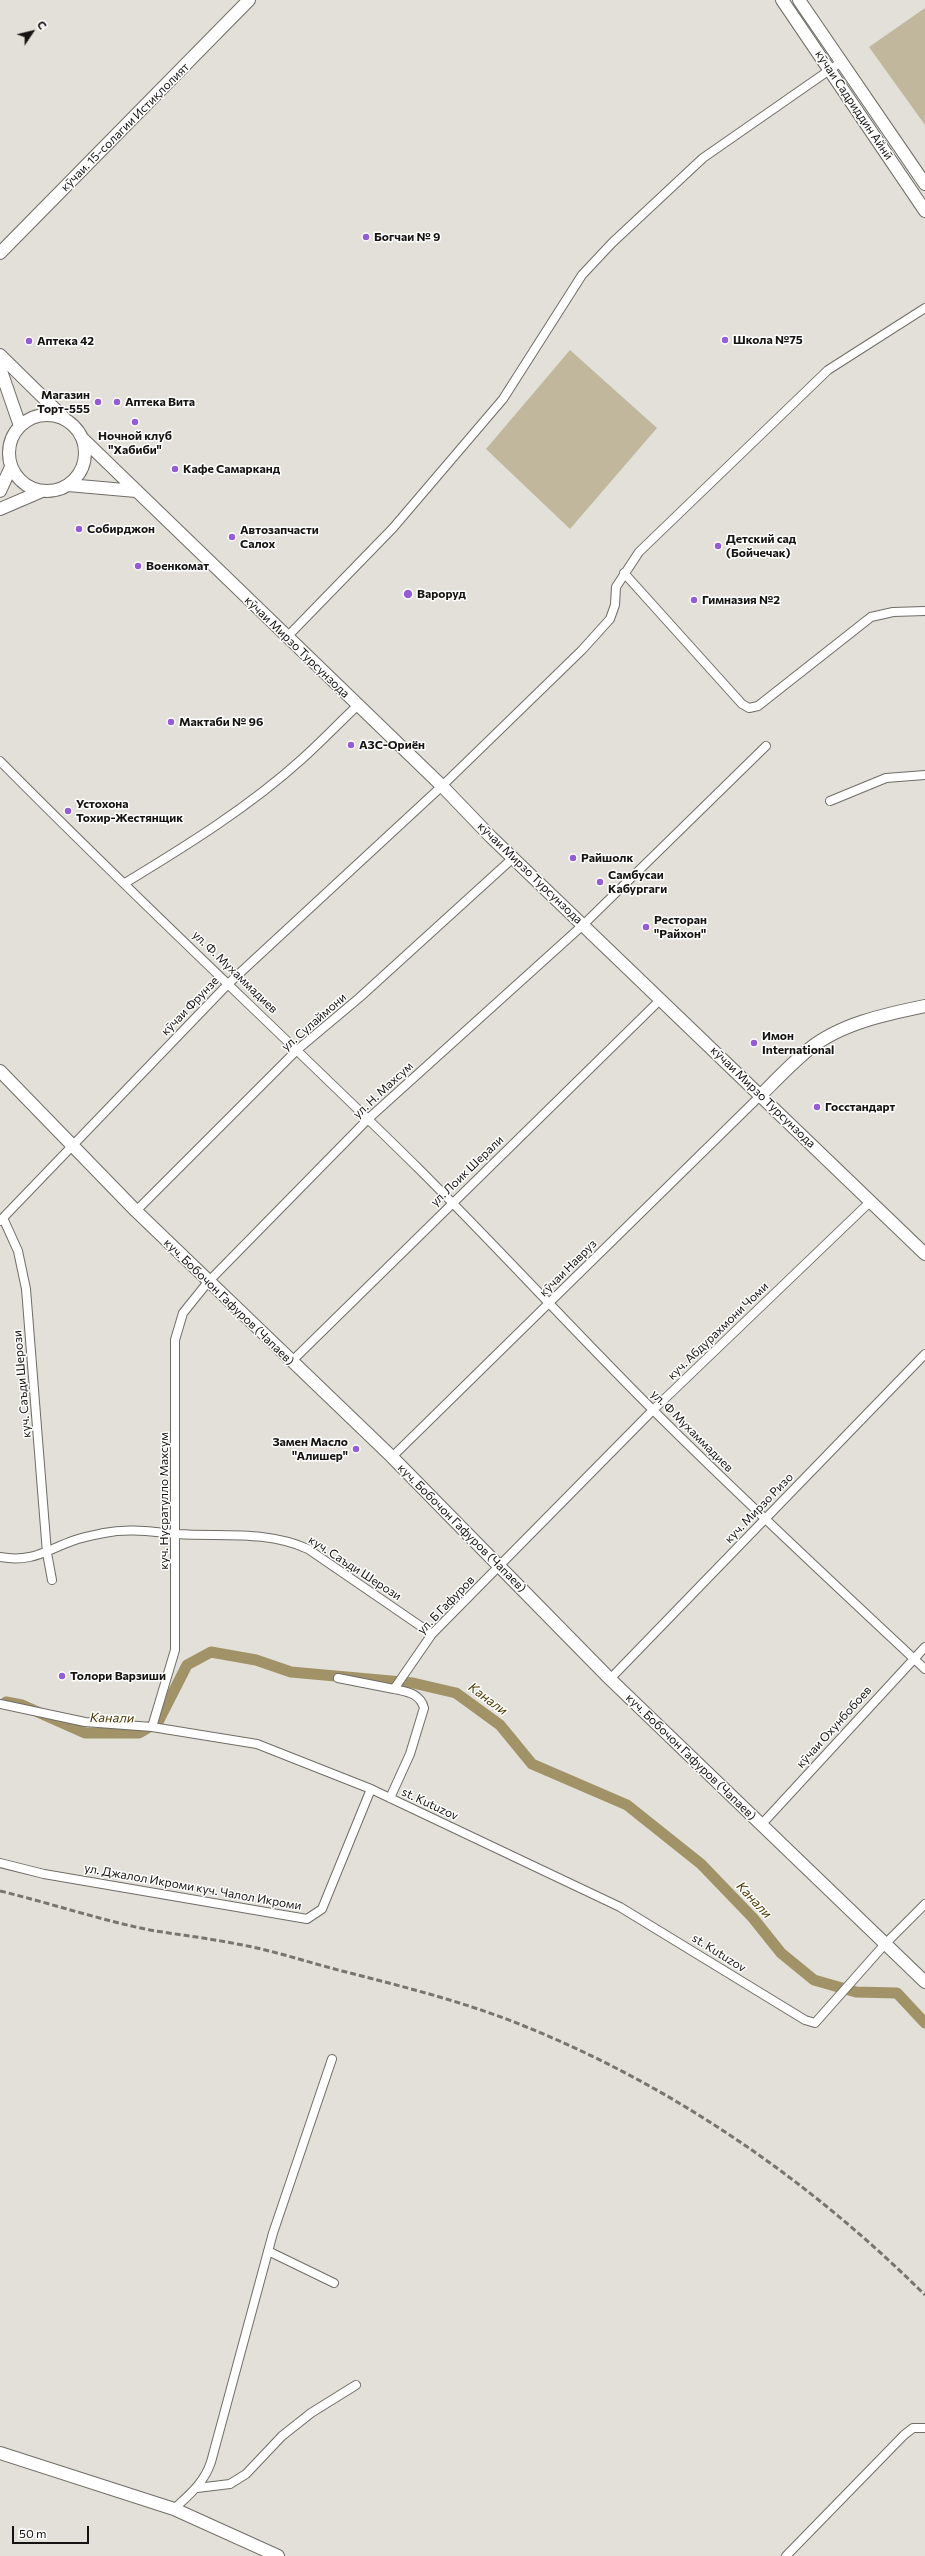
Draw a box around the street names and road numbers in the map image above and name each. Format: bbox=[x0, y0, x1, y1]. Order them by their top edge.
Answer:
street label: кӯчаи Садриддин Айнӣ bbox=[812, 48, 896, 162]
street label: кӯчаи. 15-солагии Истиқлолият bbox=[58, 60, 192, 194]
street label: кӯчаи Мирзо Турсунзода bbox=[242, 593, 352, 701]
street label: кӯчаи Мирзо Турсунзода bbox=[475, 819, 585, 927]
street label: ул. Ф. Мухаммадиев bbox=[189, 928, 281, 1016]
street label: кӯчаи Фрунзе bbox=[158, 973, 222, 1039]
street label: ул. Сулаймони bbox=[279, 990, 349, 1054]
street label: кӯчаи Мирзо Турсунзода bbox=[708, 1043, 818, 1151]
street label: ул. Н. Махсум bbox=[350, 1059, 416, 1121]
street label: ул. Лоик Шерали bbox=[428, 1133, 506, 1209]
street label: куч. Бобочон Гафуров (Чапаев) bbox=[161, 1236, 297, 1368]
street label: кӯчаи Навруз bbox=[536, 1236, 600, 1300]
street label: куч. Абдурахмони Чоми bbox=[665, 1279, 771, 1383]
street label: куч. Саъди Шерози bbox=[10, 1330, 34, 1438]
street label: ул. Ф Мухаммадиев bbox=[648, 1387, 736, 1475]
street label: куч. Нусратулло Махсум bbox=[157, 1432, 171, 1570]
street label: куч. Бобочон Гафуров (Чапаев) bbox=[395, 1461, 529, 1595]
street label: куч. Мирзо Ризо bbox=[722, 1470, 796, 1546]
street label: куч. Саъди Шерози bbox=[306, 1533, 404, 1603]
street label: ул. Б Гафуров bbox=[415, 1573, 477, 1637]
street label: кӯчаи Охунбобоев bbox=[793, 1683, 875, 1771]
street label: куч. Бобочон Гафуров (Чапаев) bbox=[623, 1691, 759, 1823]
street label: st. Kutuzov bbox=[399, 1785, 461, 1823]
street label: ул. Джалол Икроми куч. Чалол Икроми bbox=[83, 1861, 303, 1913]
street label: st. Kutuzov bbox=[689, 1931, 749, 1975]

